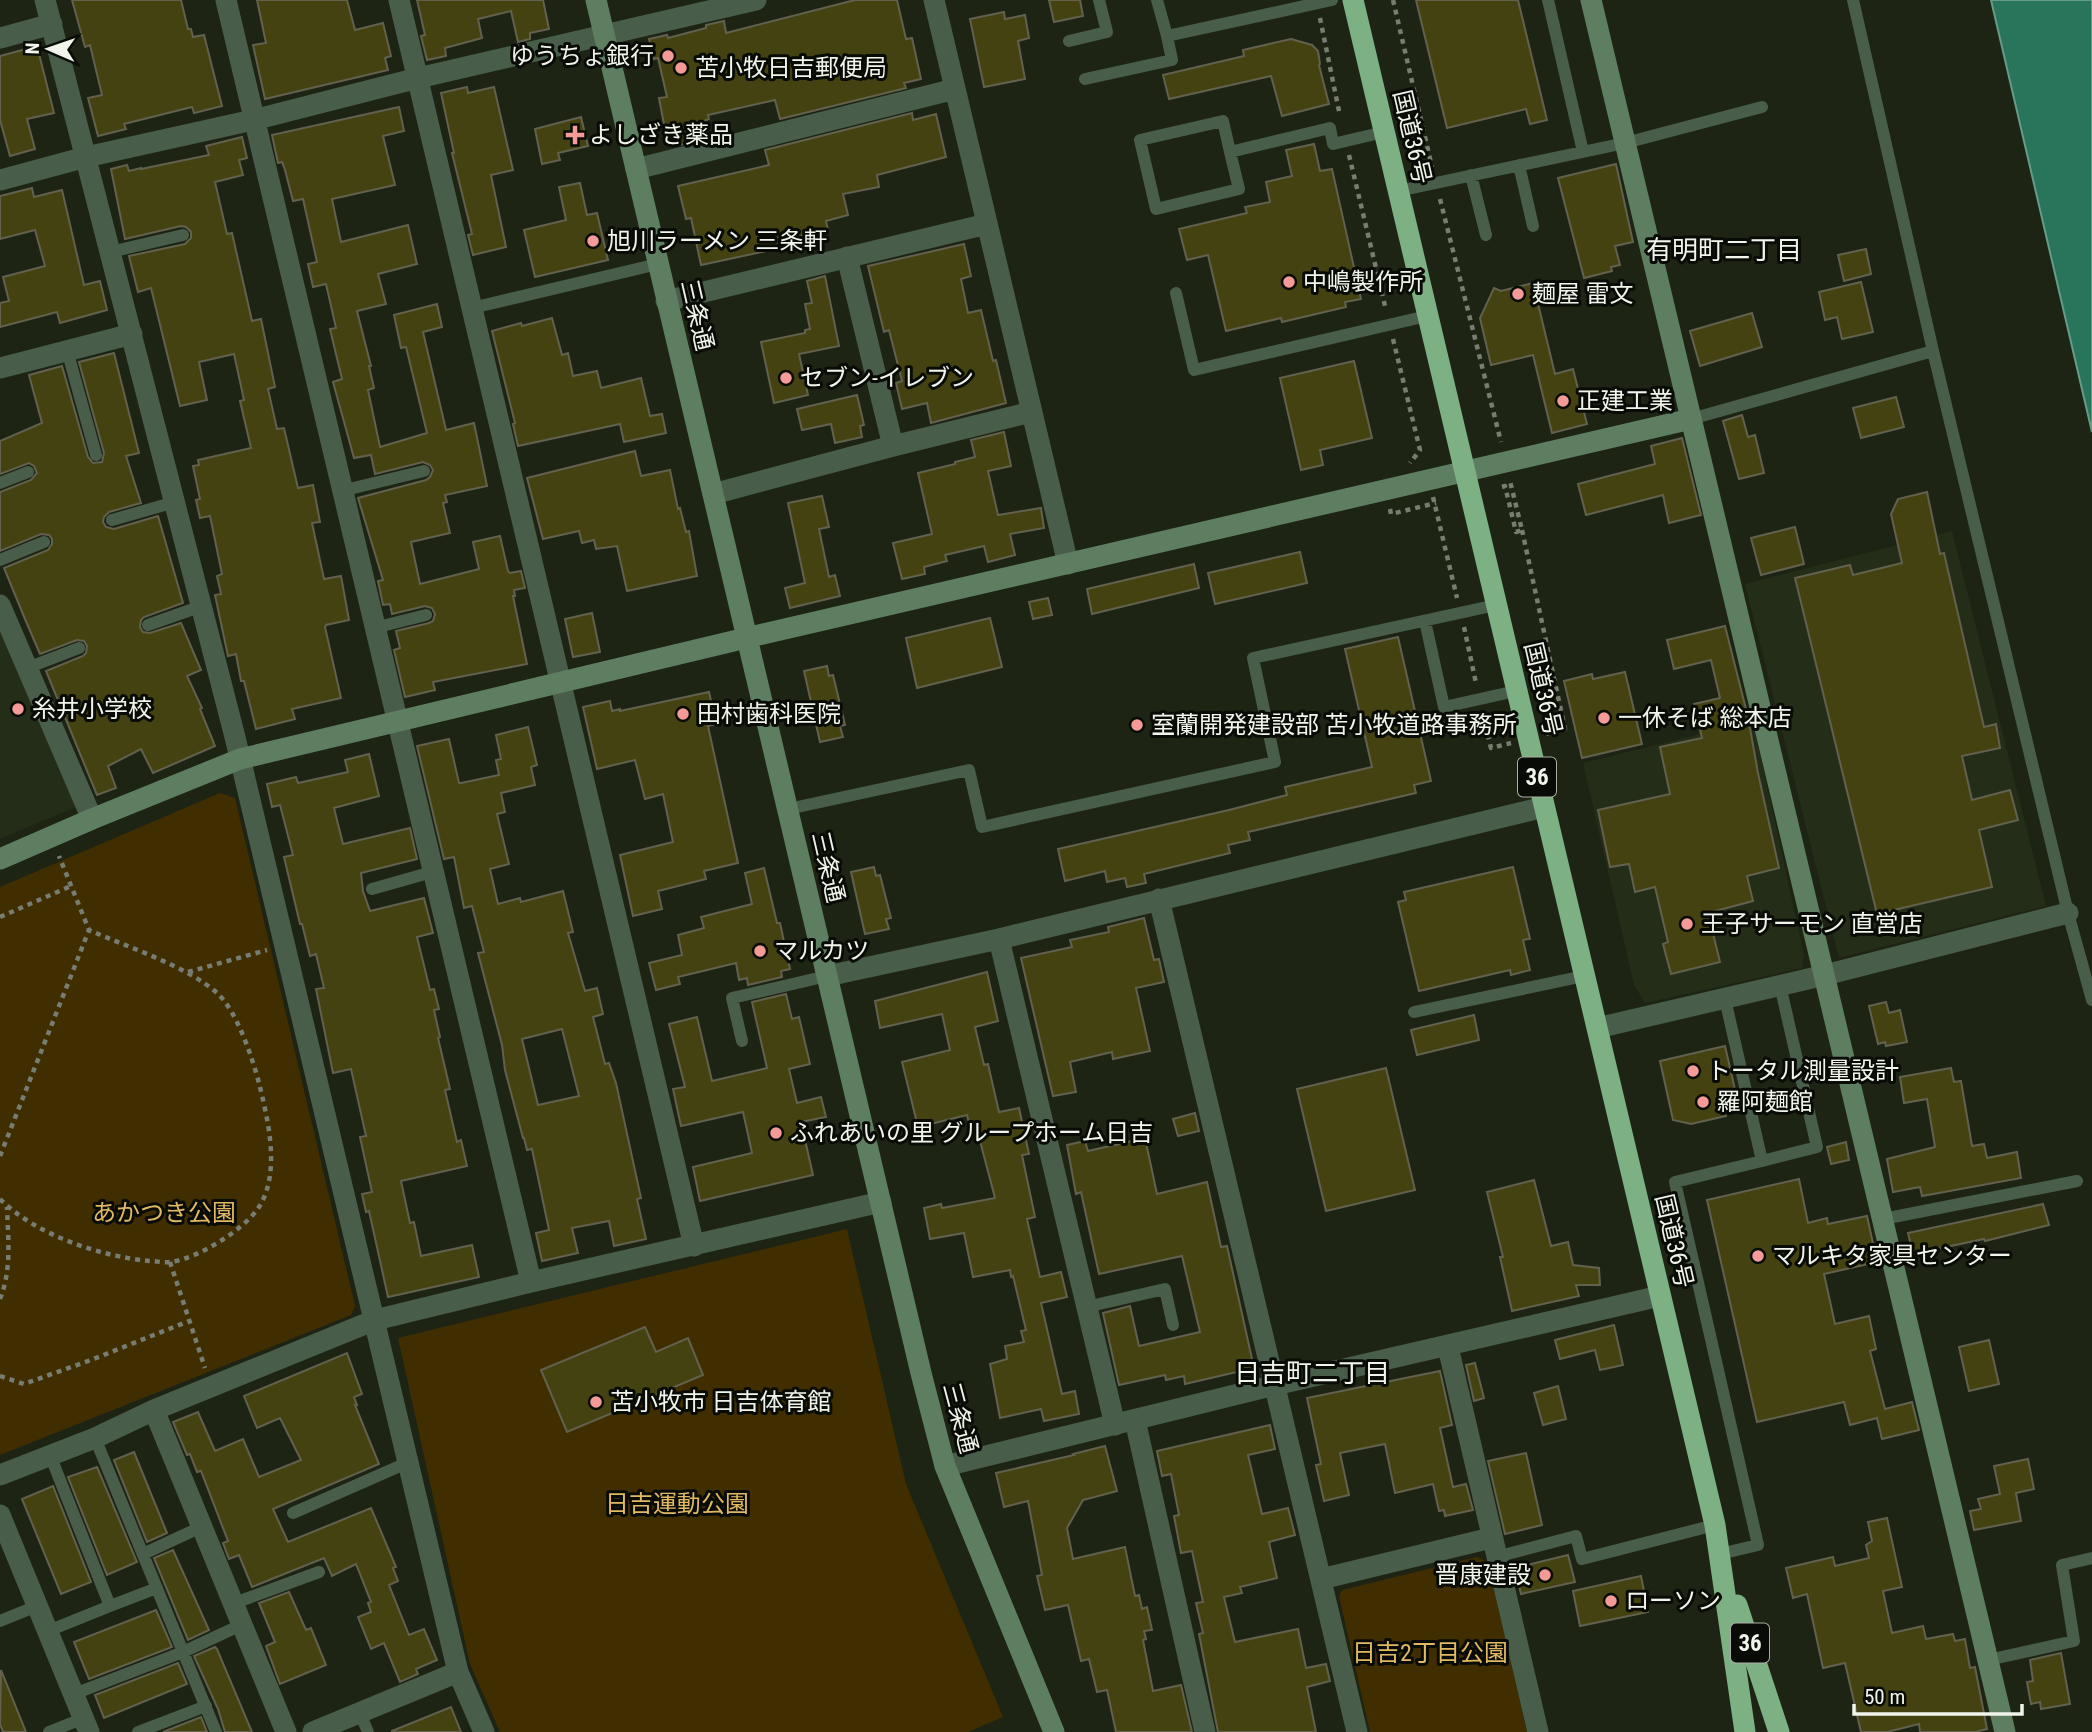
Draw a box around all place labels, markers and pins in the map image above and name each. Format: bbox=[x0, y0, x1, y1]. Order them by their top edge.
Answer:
place label: ゆうちょ銀行 bbox=[510, 42, 654, 70]
marker: ゆうちょ銀行 bbox=[660, 48, 676, 64]
place label: 苫小牧日吉郵便局 bbox=[695, 54, 887, 82]
marker: 苫小牧日吉郵便局 bbox=[673, 60, 689, 76]
place label: よしざき薬品 bbox=[589, 121, 733, 149]
marker: よしざき薬品 bbox=[567, 127, 583, 143]
place label: 旭川ラーメン 三条軒 bbox=[607, 227, 828, 255]
marker: 旭川ラーメン 三条軒 bbox=[585, 233, 601, 249]
place label: 中嶋製作所 bbox=[1303, 268, 1423, 296]
marker: 中嶋製作所 bbox=[1281, 274, 1297, 290]
place label: 麺屋 雷文 bbox=[1532, 280, 1634, 308]
marker: 麺屋 雷文 bbox=[1510, 286, 1526, 302]
place label: セブン-イレブン bbox=[800, 364, 974, 392]
marker: セブン-イレブン bbox=[778, 370, 794, 386]
place label: 正建工業 bbox=[1577, 387, 1673, 415]
marker: 正建工業 bbox=[1555, 393, 1571, 409]
place label: 糸井小学校 bbox=[32, 695, 152, 723]
place label: 田村歯科医院 bbox=[697, 700, 841, 728]
marker: 糸井小学校 bbox=[10, 701, 26, 717]
place label: 一休そば 総本店 bbox=[1618, 704, 1792, 732]
marker: 田村歯科医院 bbox=[675, 706, 691, 722]
marker: 一休そば 総本店 bbox=[1596, 710, 1612, 726]
place label: 室蘭開発建設部 苫小牧道路事務所 bbox=[1151, 711, 1517, 739]
marker: 室蘭開発建設部 苫小牧道路事務所 bbox=[1129, 717, 1145, 733]
place label: 王子サーモン 直営店 bbox=[1701, 910, 1923, 938]
marker: 王子サーモン 直営店 bbox=[1679, 916, 1695, 932]
place label: マルカツ bbox=[774, 937, 869, 965]
marker: マルカツ bbox=[752, 943, 768, 959]
place label: トータル測量設計 bbox=[1707, 1057, 1899, 1085]
marker: トータル測量設計 bbox=[1685, 1063, 1701, 1079]
place label: 羅阿麺館 bbox=[1717, 1088, 1813, 1116]
marker: 羅阿麺館 bbox=[1695, 1094, 1711, 1110]
place label: ふれあいの里 グループホーム日吉 bbox=[790, 1119, 1153, 1147]
marker: ふれあいの里 グループホーム日吉 bbox=[768, 1125, 784, 1141]
place label: マルキタ家具センター bbox=[1772, 1242, 2012, 1270]
marker: マルキタ家具センター bbox=[1750, 1248, 1766, 1264]
place label: 苫小牧市 日吉体育館 bbox=[610, 1388, 832, 1416]
marker: 苫小牧市 日吉体育館 bbox=[588, 1394, 604, 1410]
place label: 晋康建設 bbox=[1435, 1561, 1531, 1589]
marker: 晋康建設 bbox=[1537, 1567, 1553, 1583]
place label: ローソン bbox=[1625, 1587, 1721, 1615]
marker: ローソン bbox=[1603, 1593, 1619, 1609]

